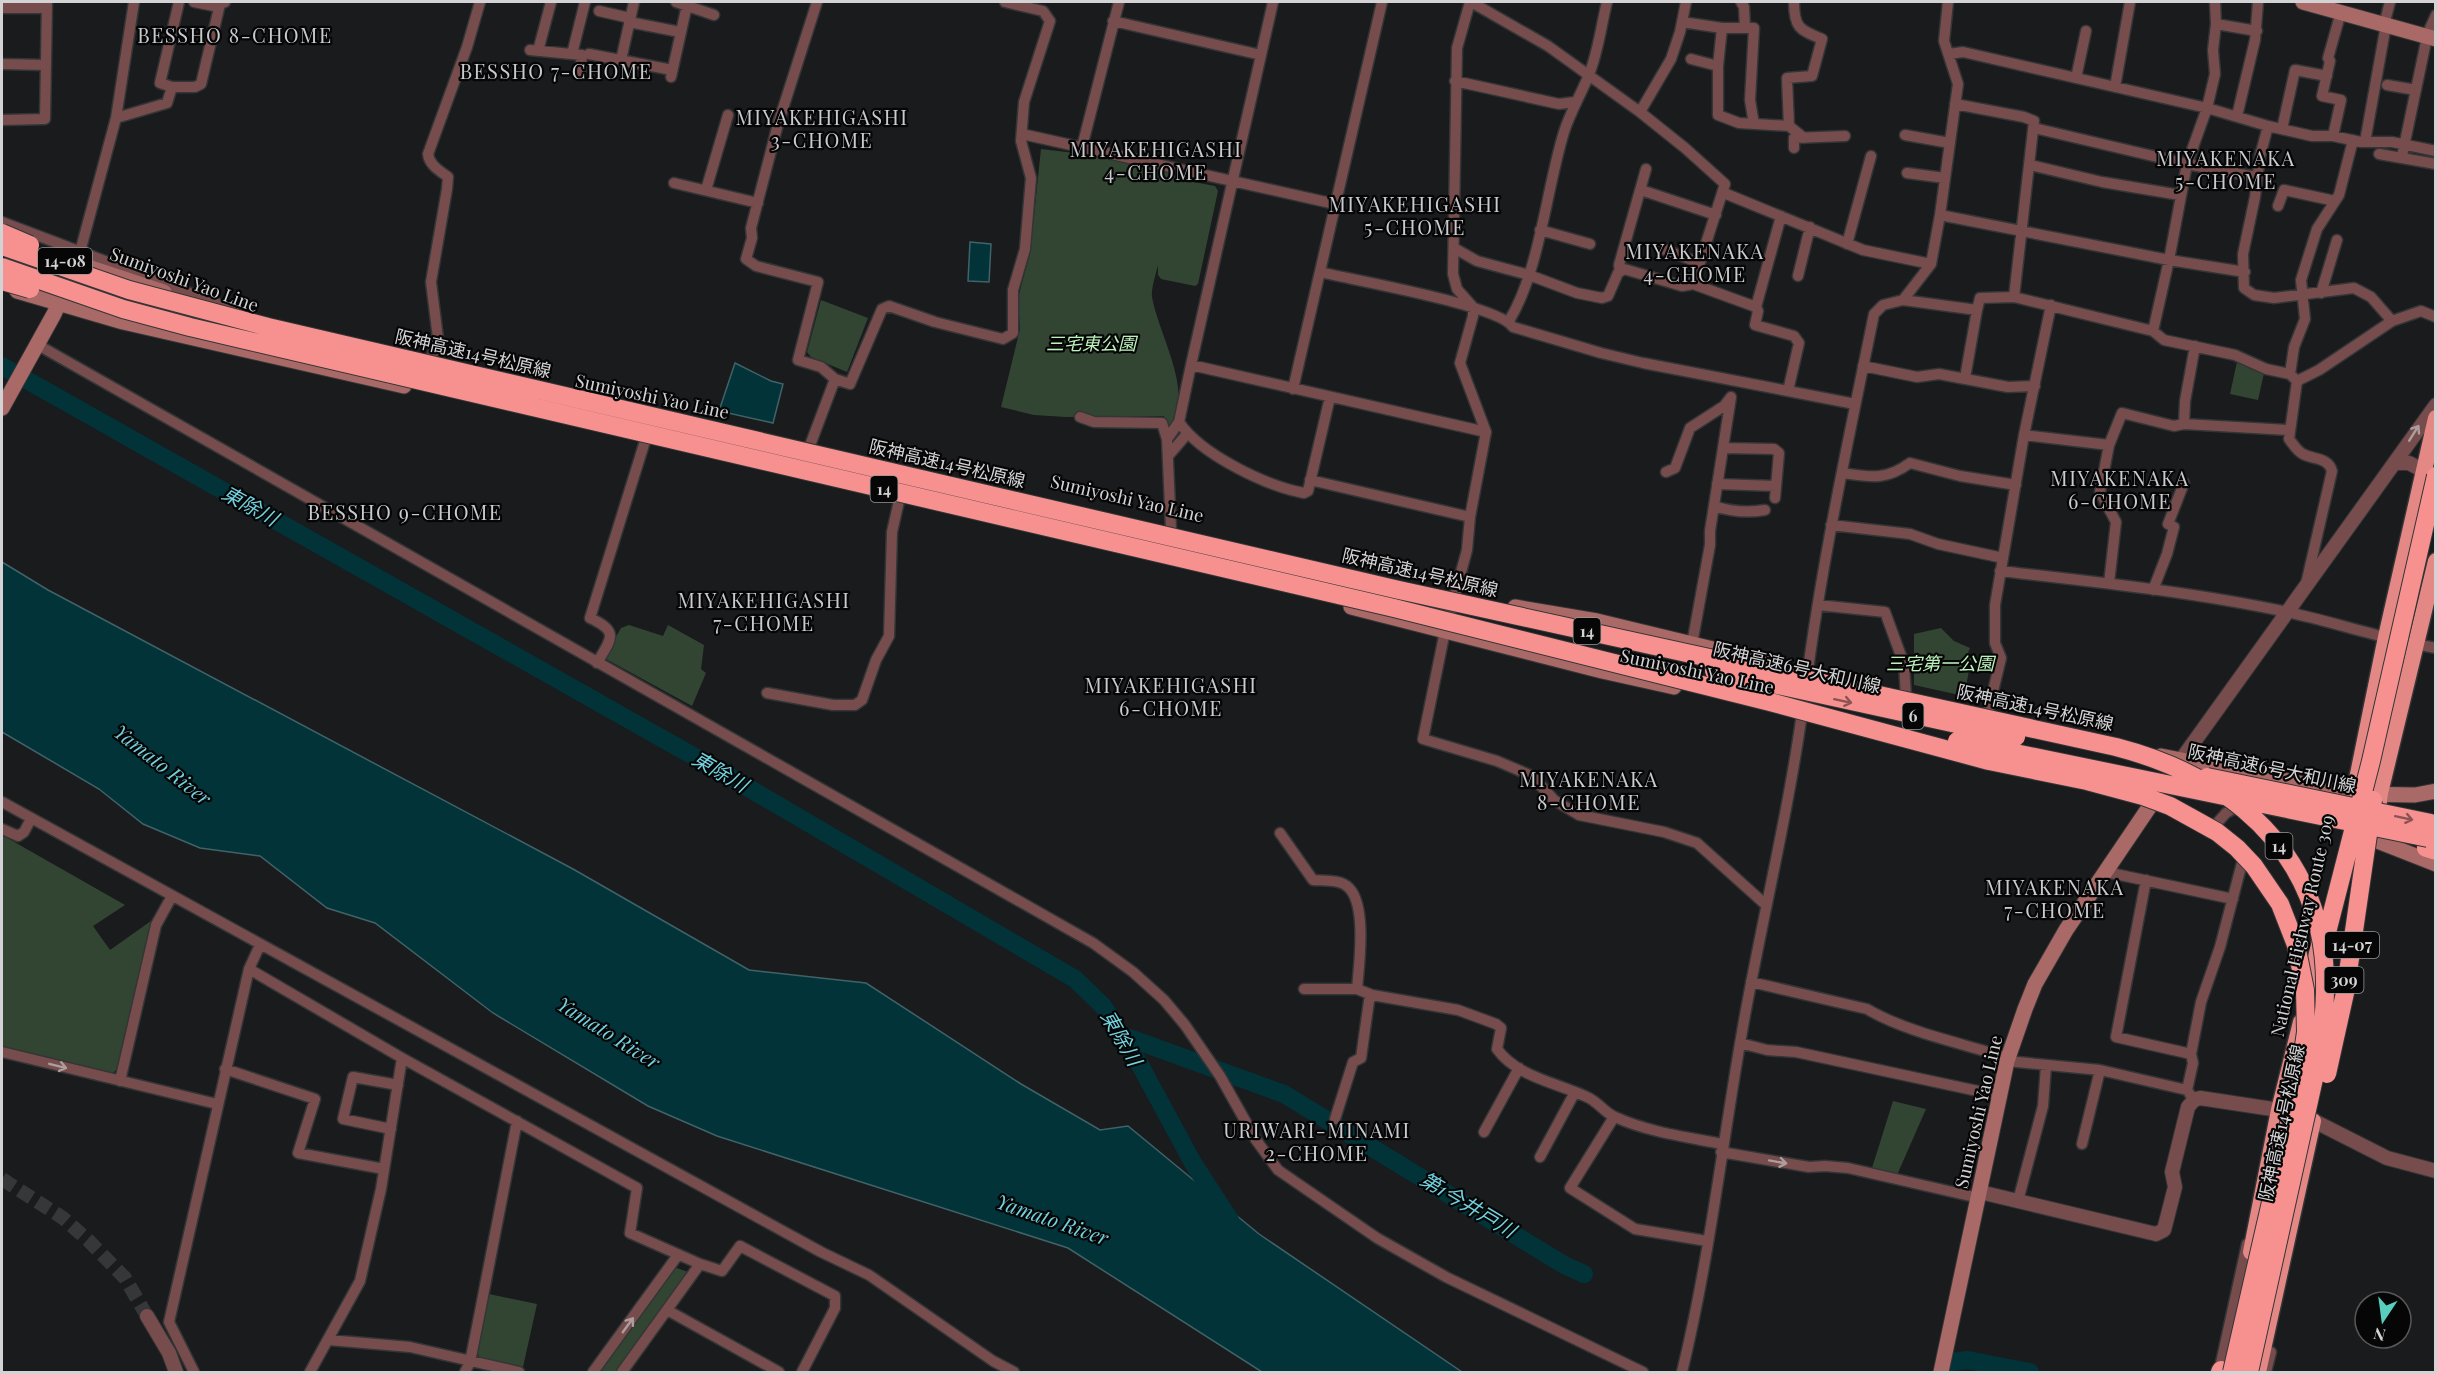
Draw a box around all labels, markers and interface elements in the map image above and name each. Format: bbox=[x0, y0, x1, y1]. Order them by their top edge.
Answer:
district label: BESSHO 8-CHOME bbox=[137, 21, 333, 48]
district label: BESSHO 7-CHOME bbox=[460, 57, 652, 84]
district label: MIYAKEHIGASHI 3-CHOME bbox=[735, 103, 909, 153]
district label: MIYAKEHIGASHI 4-CHOME bbox=[1069, 135, 1243, 185]
district label: MIYAKENAKA 5-CHOME bbox=[2156, 144, 2296, 194]
district label: MIYAKEHIGASHI 5-CHOME bbox=[1328, 190, 1502, 240]
district label: MIYAKENAKA 4-CHOME bbox=[1625, 237, 1765, 287]
street label: Sumiyoshi Yao Line bbox=[107, 241, 262, 317]
road number: 14-08 bbox=[38, 248, 92, 274]
street label: 阪神高速14号松原線 bbox=[393, 323, 554, 383]
park label: 三宅東公園 bbox=[1046, 331, 1139, 355]
street label: Sumiyoshi Yao Line bbox=[573, 368, 731, 424]
one-way arrow bbox=[2408, 425, 2421, 442]
street label: 阪神高速14号松原線 bbox=[867, 436, 1027, 492]
district label: MIYAKENAKA 6-CHOME bbox=[2050, 464, 2190, 514]
street label: Sumiyoshi Yao Line bbox=[1048, 469, 1206, 527]
road number: 14 bbox=[870, 476, 898, 502]
water label: 東除川 bbox=[218, 478, 285, 532]
district label: BESSHO 9-CHOME bbox=[307, 498, 503, 525]
street label: 阪神高速14号松原線 bbox=[1340, 542, 1501, 602]
district label: MIYAKEHIGASHI 7-CHOME bbox=[677, 586, 851, 636]
road number: 14 bbox=[1574, 618, 1600, 644]
street label: 阪神高速6号大和川線 bbox=[1711, 636, 1883, 698]
street label: Sumiyoshi Yao Line bbox=[1618, 643, 1776, 699]
park label: 三宅第一公園 bbox=[1886, 651, 1997, 675]
district label: MIYAKEHIGASHI 6-CHOME bbox=[1084, 671, 1258, 721]
street label: 阪神高速14号松原線 bbox=[1955, 679, 2116, 735]
one-way arrow bbox=[1833, 695, 1852, 707]
road number: 6 bbox=[1902, 703, 1924, 729]
water label: Yamato River bbox=[109, 717, 218, 811]
street label: 阪神高速6号大和川線 bbox=[2186, 738, 2358, 798]
water label: 東除川 bbox=[688, 744, 755, 798]
district label: MIYAKENAKA 8-CHOME bbox=[1519, 765, 1659, 815]
street label: National Highway Route 309 bbox=[2265, 813, 2339, 1039]
one-way arrow bbox=[2393, 813, 2413, 824]
road number: 14 bbox=[2266, 833, 2292, 859]
district label: MIYAKENAKA 7-CHOME bbox=[1985, 873, 2125, 923]
road number: 14-07 bbox=[2325, 932, 2379, 958]
road number: 309 bbox=[2324, 967, 2364, 993]
water label: Yamato River bbox=[552, 989, 667, 1075]
water label: 東除川 bbox=[1096, 1005, 1150, 1072]
street label: Sumiyoshi Yao Line bbox=[1949, 1033, 2007, 1191]
street label: 阪神高速14号松原線 bbox=[2253, 1042, 2309, 1203]
one-way arrow bbox=[49, 1060, 68, 1072]
district label: URIWARI-MINAMI 2-CHOME bbox=[1223, 1116, 1411, 1166]
one-way arrow bbox=[1768, 1157, 1788, 1168]
water label: 第1今井戸川 bbox=[1416, 1165, 1523, 1244]
water label: Yamato River bbox=[993, 1187, 1114, 1251]
north arrow bbox=[2353, 1290, 2413, 1350]
one-way arrow bbox=[621, 1318, 634, 1334]
text: N bbox=[2371, 1323, 2388, 1347]

